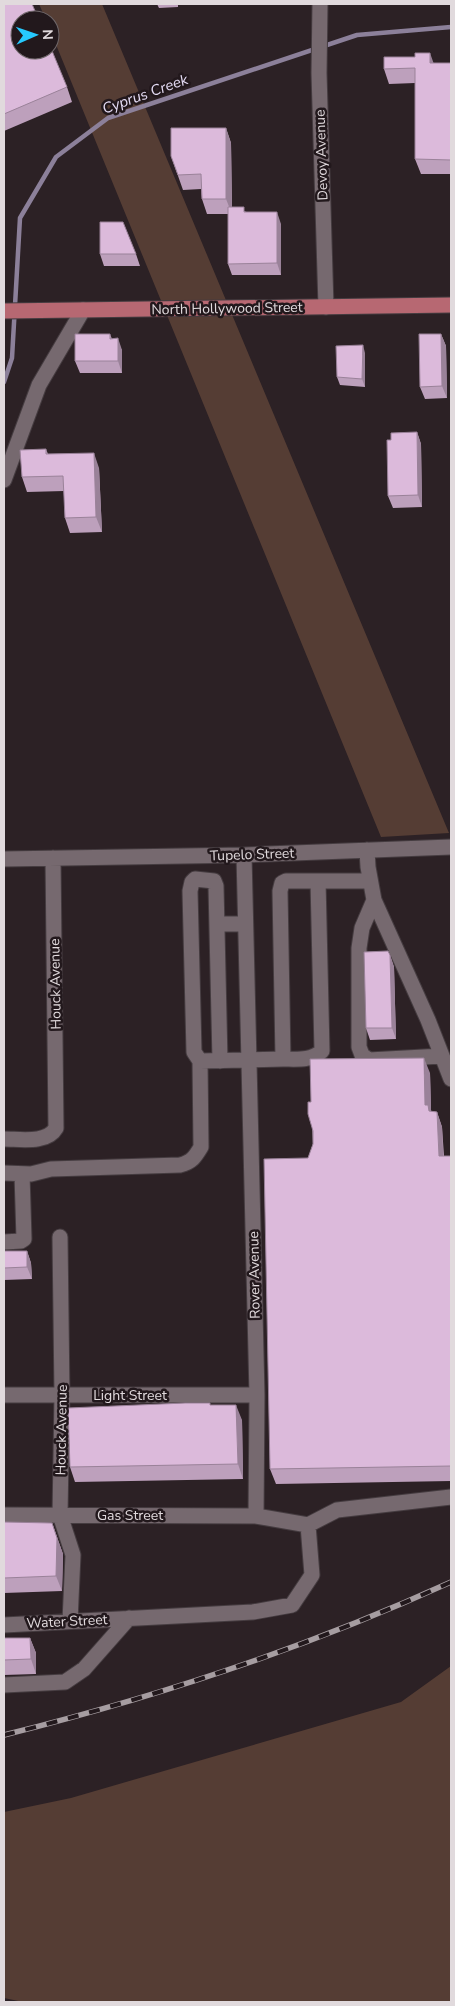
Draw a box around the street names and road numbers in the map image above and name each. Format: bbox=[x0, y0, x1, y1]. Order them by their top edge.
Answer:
street label: Devoy Avenue bbox=[310, 109, 333, 201]
street label: North Hollywood Street bbox=[151, 298, 303, 319]
street label: Tupelo Street bbox=[209, 844, 295, 865]
street label: Houck Avenue bbox=[45, 938, 66, 1030]
street label: Rover Avenue bbox=[244, 1231, 265, 1319]
street label: Houck Avenue bbox=[51, 1384, 72, 1476]
street label: Light Street bbox=[93, 1386, 167, 1405]
street label: Gas Street bbox=[97, 1506, 163, 1525]
street label: Water Street bbox=[26, 1610, 108, 1633]

